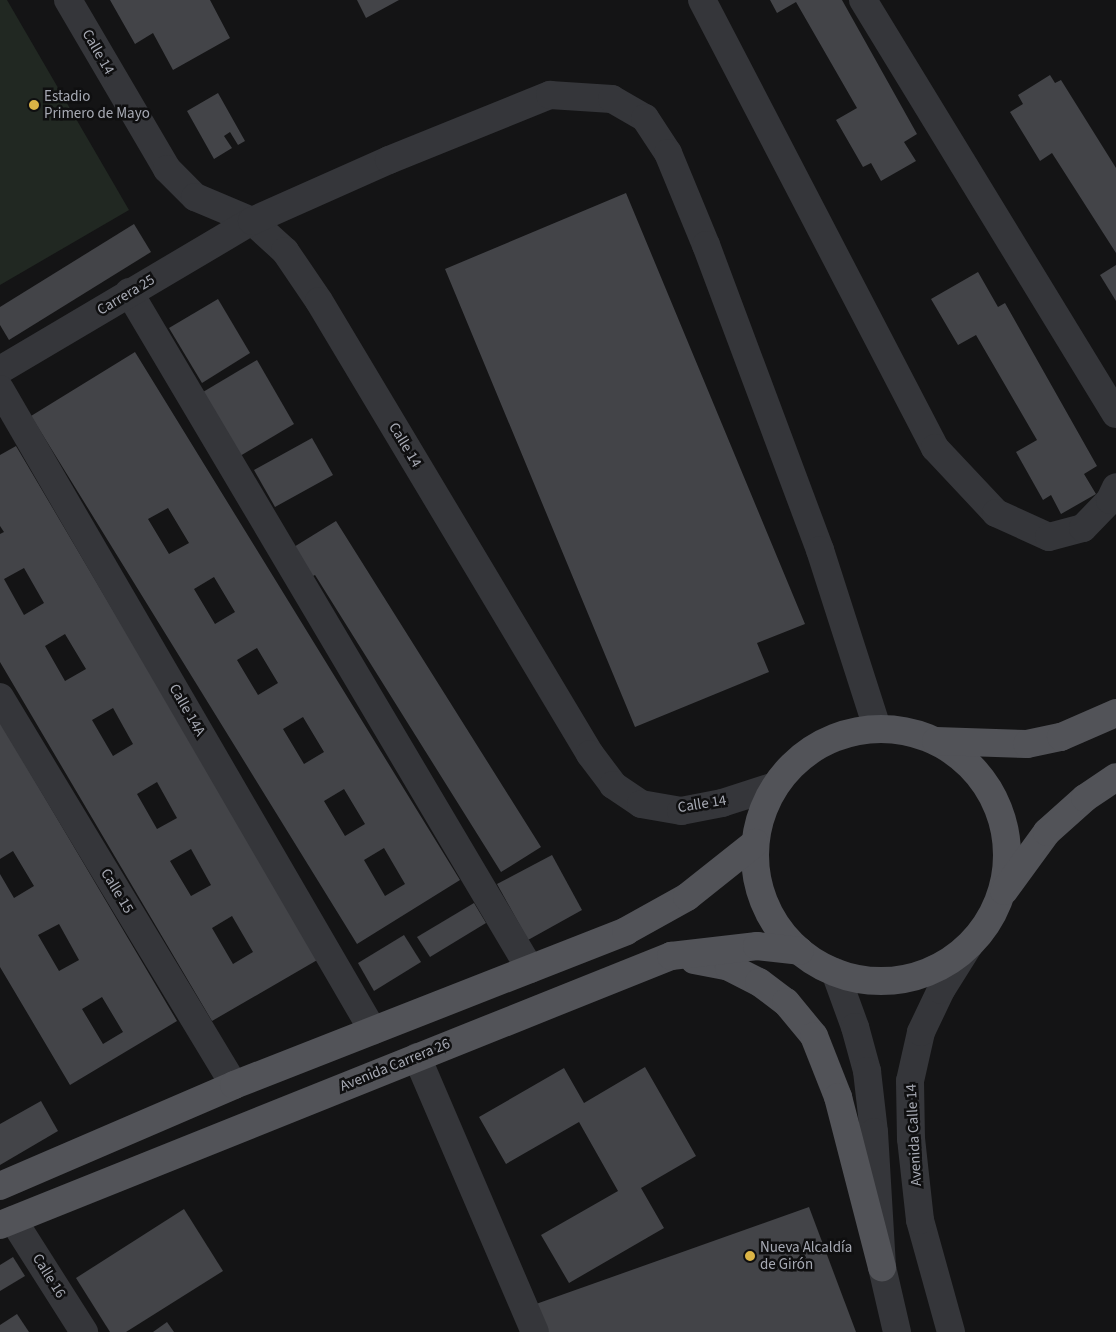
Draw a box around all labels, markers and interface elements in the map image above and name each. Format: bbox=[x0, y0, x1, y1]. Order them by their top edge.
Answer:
street label: Calle 14 bbox=[78, 26, 118, 78]
place label: Estadio Primero de Mayo bbox=[44, 87, 150, 122]
marker: Estadio Primero de Mayo bbox=[28, 99, 40, 111]
street label: Carrera 25 bbox=[94, 271, 158, 319]
street label: Calle 14 bbox=[385, 419, 425, 471]
street label: Calle 14A bbox=[165, 681, 209, 739]
street label: Calle 14 bbox=[676, 791, 728, 817]
street label: Calle 15 bbox=[97, 865, 137, 917]
street label: Avenida Carrera 26 bbox=[337, 1035, 453, 1095]
street label: Avenida Calle 14 bbox=[902, 1083, 926, 1187]
place label: Nueva Alcaldía de Girón bbox=[760, 1238, 852, 1273]
street label: Calle 16 bbox=[28, 1250, 70, 1302]
marker: Nueva Alcaldía de Girón bbox=[744, 1250, 756, 1262]

